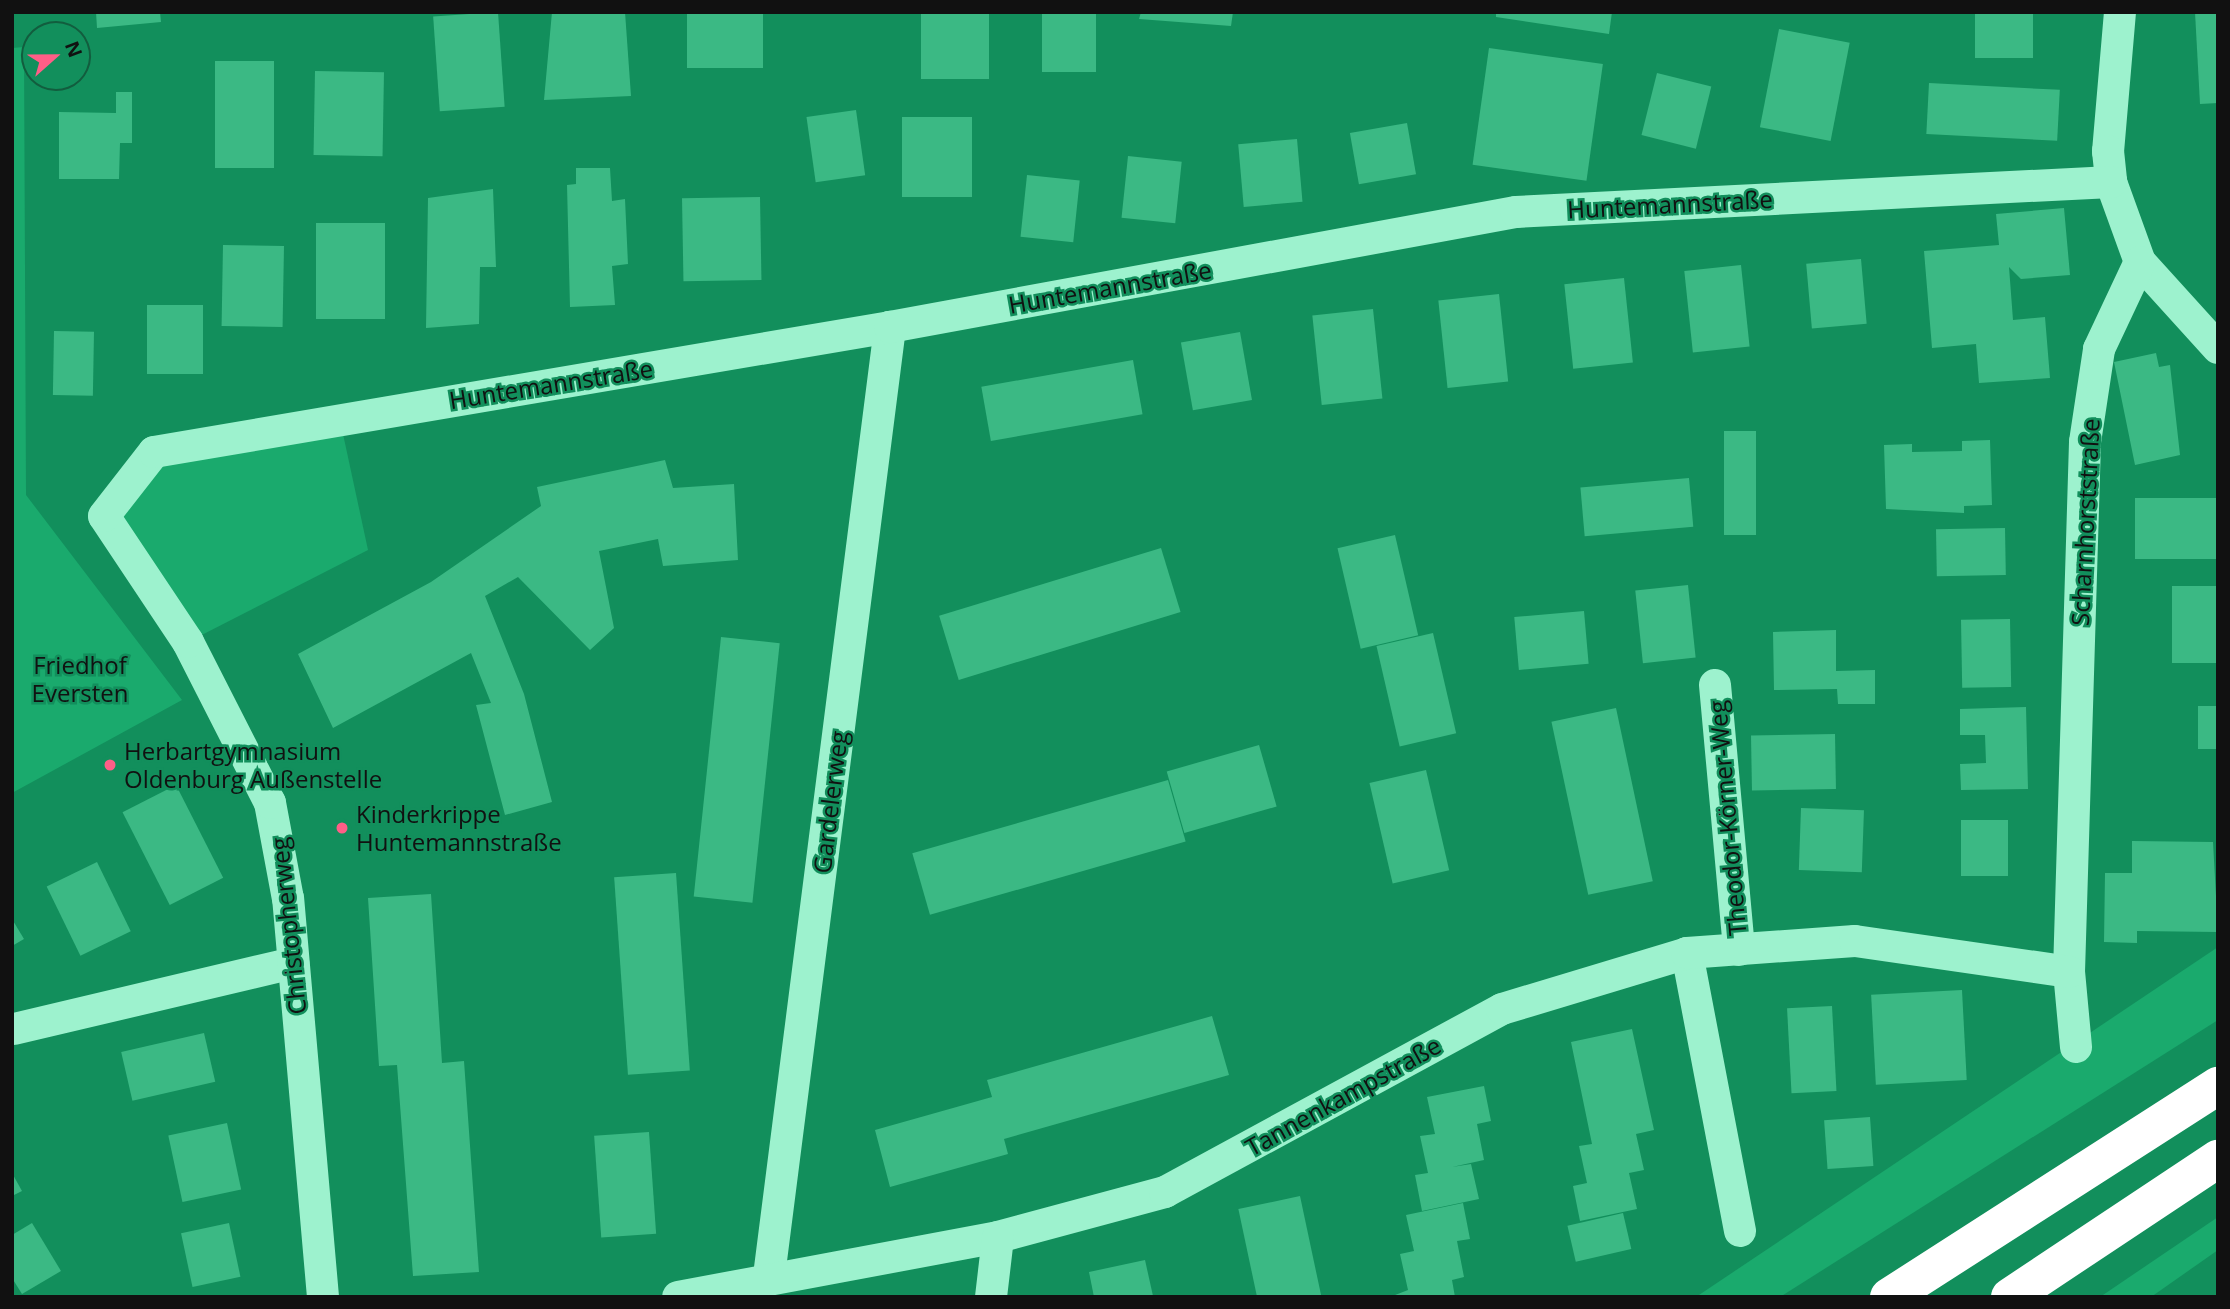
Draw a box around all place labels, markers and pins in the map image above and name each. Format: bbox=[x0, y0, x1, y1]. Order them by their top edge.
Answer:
place label: Herbartgymnasium Oldenburg Außenstelle bbox=[124, 737, 382, 793]
marker: Herbartgymnasium Oldenburg Außenstelle bbox=[102, 757, 118, 773]
place label: Kinderkrippe Huntemannstraße bbox=[356, 800, 562, 856]
marker: Kinderkrippe Huntemannstraße bbox=[334, 820, 350, 836]

